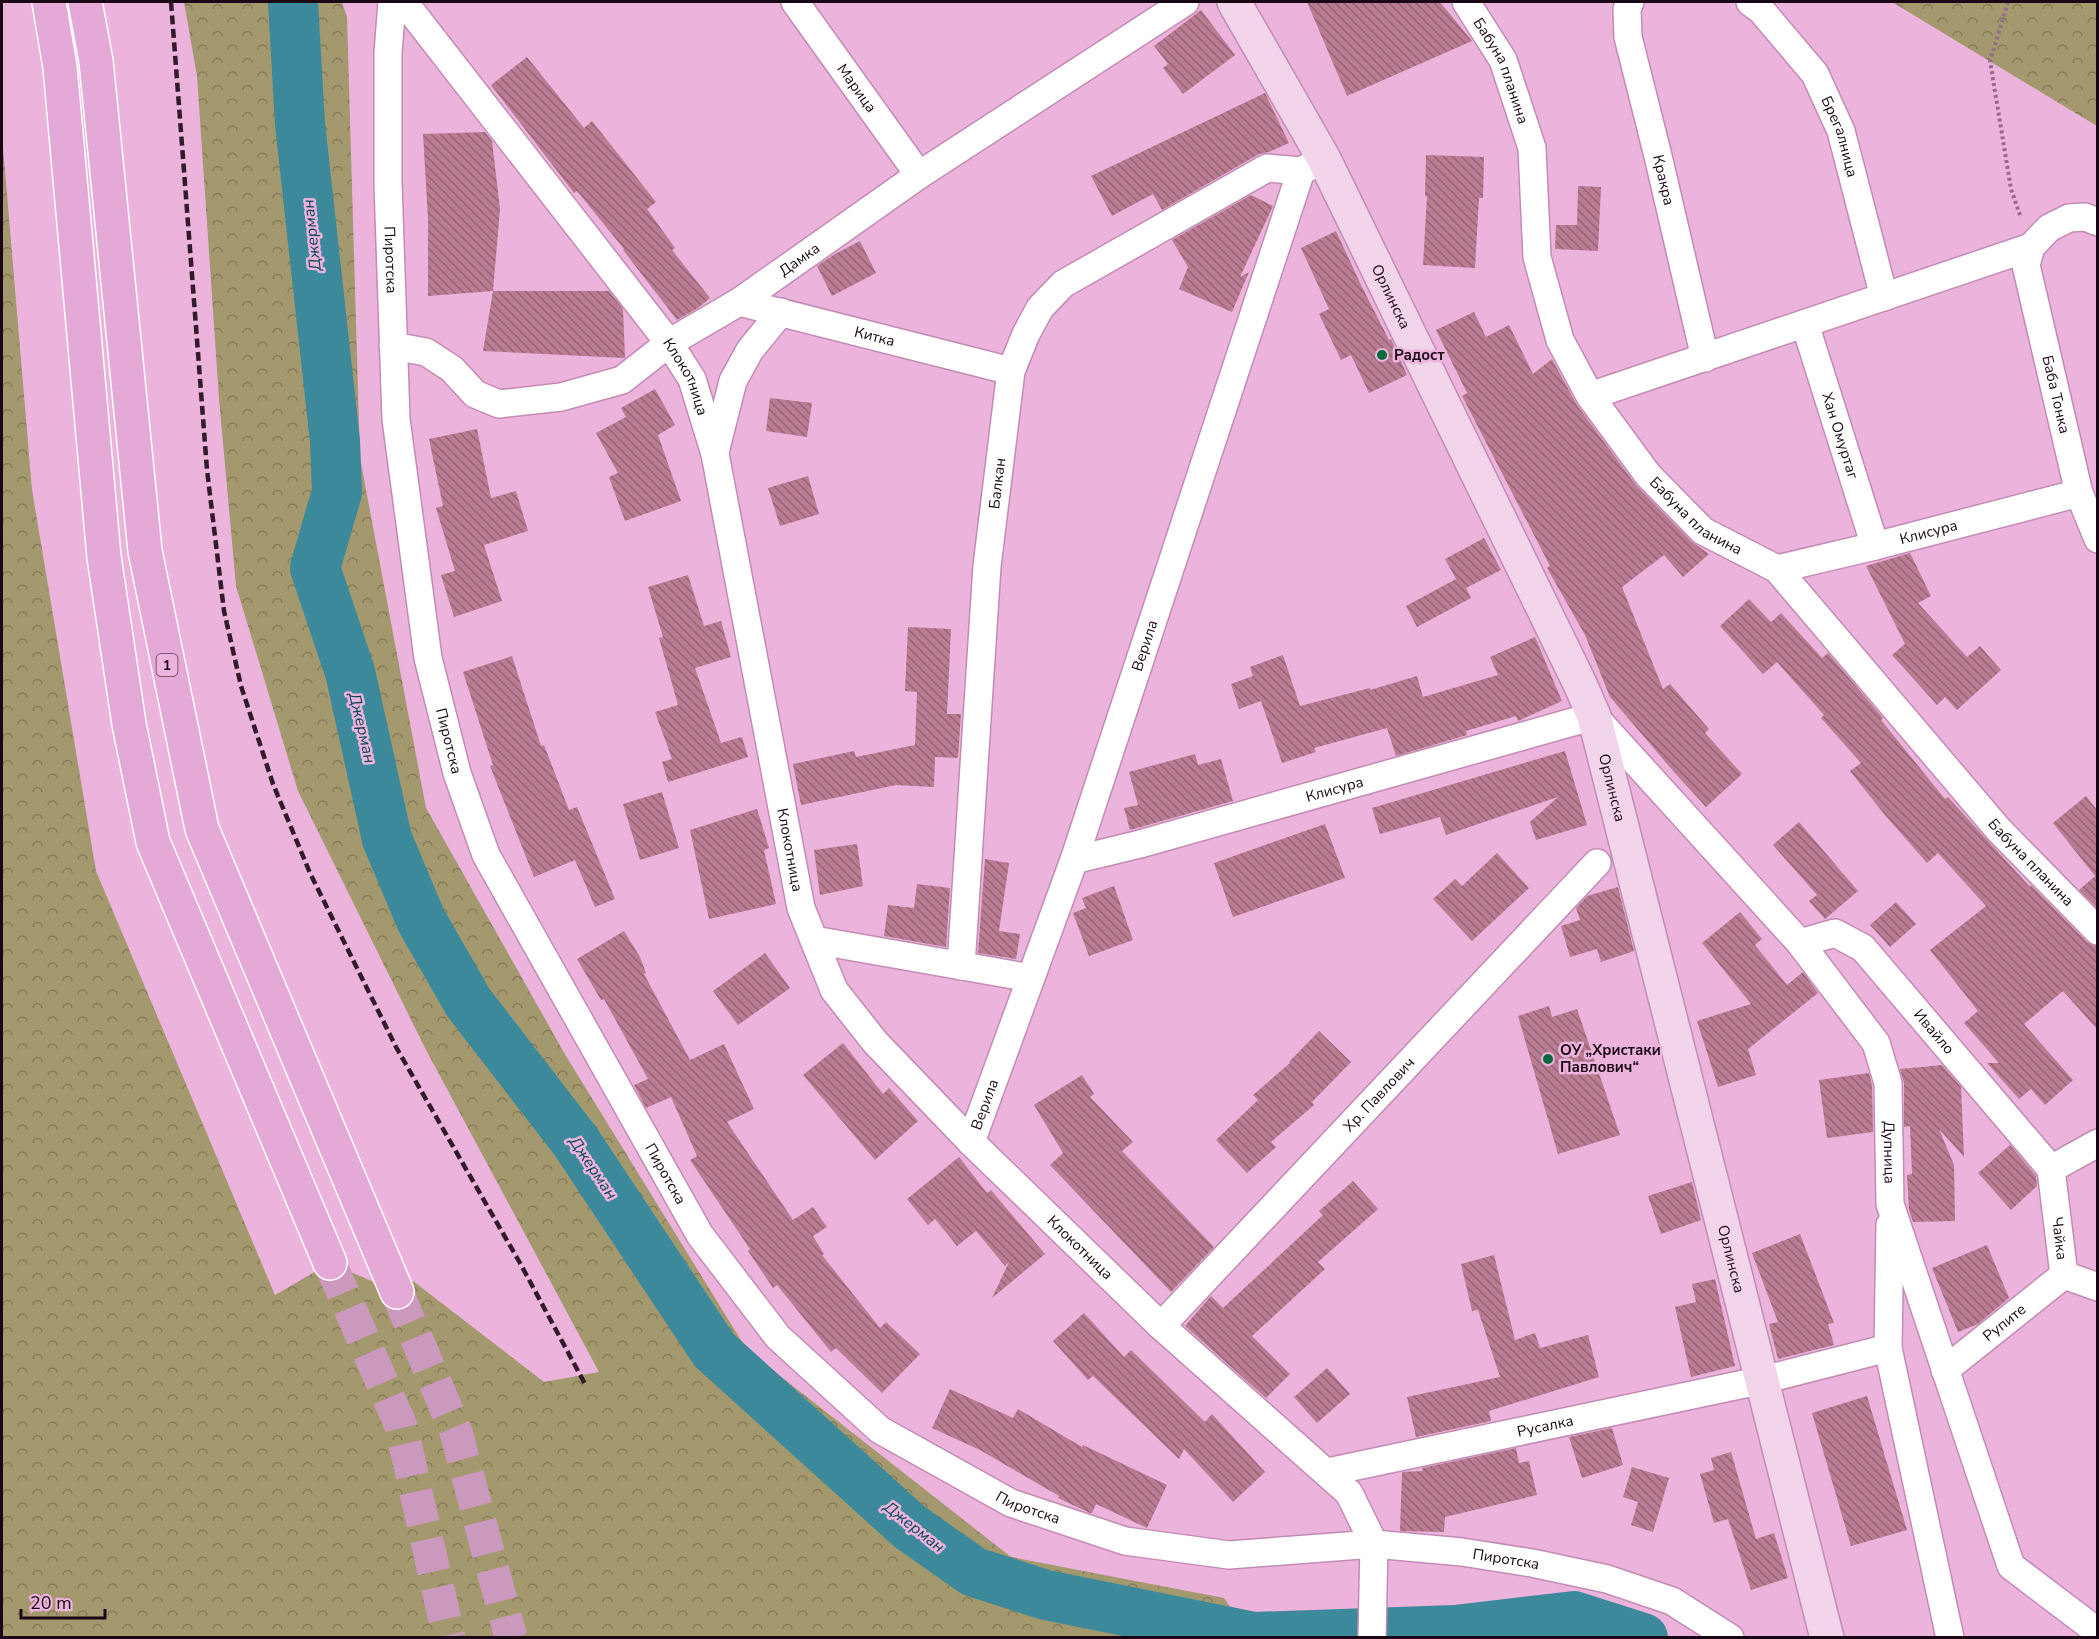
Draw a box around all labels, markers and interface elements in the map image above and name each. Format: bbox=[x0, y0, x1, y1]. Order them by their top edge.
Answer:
street label: Бабуна планина bbox=[1469, 14, 1533, 126]
street label: Марица bbox=[832, 60, 881, 117]
street label: Брегалница bbox=[1816, 93, 1863, 179]
street label: Кракра bbox=[1648, 153, 1679, 207]
water label: Джерман bbox=[297, 198, 327, 273]
street label: Пиротска bbox=[379, 226, 402, 294]
street label: Дамка bbox=[775, 238, 824, 281]
street label: Орлинска bbox=[1367, 261, 1415, 332]
street label: Китка bbox=[852, 322, 897, 351]
street label: Клокотница bbox=[658, 334, 713, 418]
place label: Радост bbox=[1394, 345, 1445, 365]
marker: Радост bbox=[1375, 348, 1389, 362]
street label: Баба Тонка bbox=[2037, 353, 2075, 435]
street label: Хан Омуртаг bbox=[1817, 390, 1863, 482]
street label: Балкан bbox=[984, 457, 1010, 510]
street label: Бабуна планина bbox=[1645, 472, 1746, 559]
street label: Клисура bbox=[1897, 515, 1960, 549]
street label: Верила bbox=[1127, 617, 1162, 674]
road number: 1 bbox=[156, 654, 178, 676]
water label: Джерман bbox=[343, 690, 381, 765]
street label: Пиротска bbox=[431, 706, 467, 776]
street label: Орлинска bbox=[1594, 752, 1630, 824]
street label: Клисура bbox=[1303, 772, 1366, 807]
street label: Клокотница bbox=[772, 807, 808, 893]
street label: Бабуна планина bbox=[1983, 814, 2078, 911]
street label: Ивайло bbox=[1909, 1005, 1959, 1058]
place label: ОУ „Христаки Павлович“ bbox=[1560, 1040, 1661, 1077]
marker: ОУ „Христаки Павлович“ bbox=[1541, 1052, 1555, 1066]
street label: Хр. Павлович bbox=[1339, 1053, 1419, 1136]
street label: Верила bbox=[966, 1076, 1003, 1133]
street label: Дупница bbox=[1879, 1121, 1900, 1184]
water label: Джерман bbox=[563, 1131, 622, 1204]
street label: Пиротска bbox=[640, 1140, 691, 1208]
street label: Клокотница bbox=[1043, 1211, 1117, 1284]
street label: Чайка bbox=[2047, 1216, 2072, 1261]
street label: Орлинска bbox=[1713, 1223, 1749, 1295]
street label: Рупите bbox=[1979, 1299, 2030, 1346]
street label: Русалка bbox=[1515, 1410, 1575, 1442]
street label: Пиротска bbox=[992, 1486, 1063, 1529]
water label: Джерман bbox=[878, 1496, 949, 1558]
street label: Пиротска bbox=[1471, 1544, 1541, 1574]
scale bar bbox=[21, 1582, 105, 1620]
text: 20 m bbox=[30, 1591, 72, 1615]

